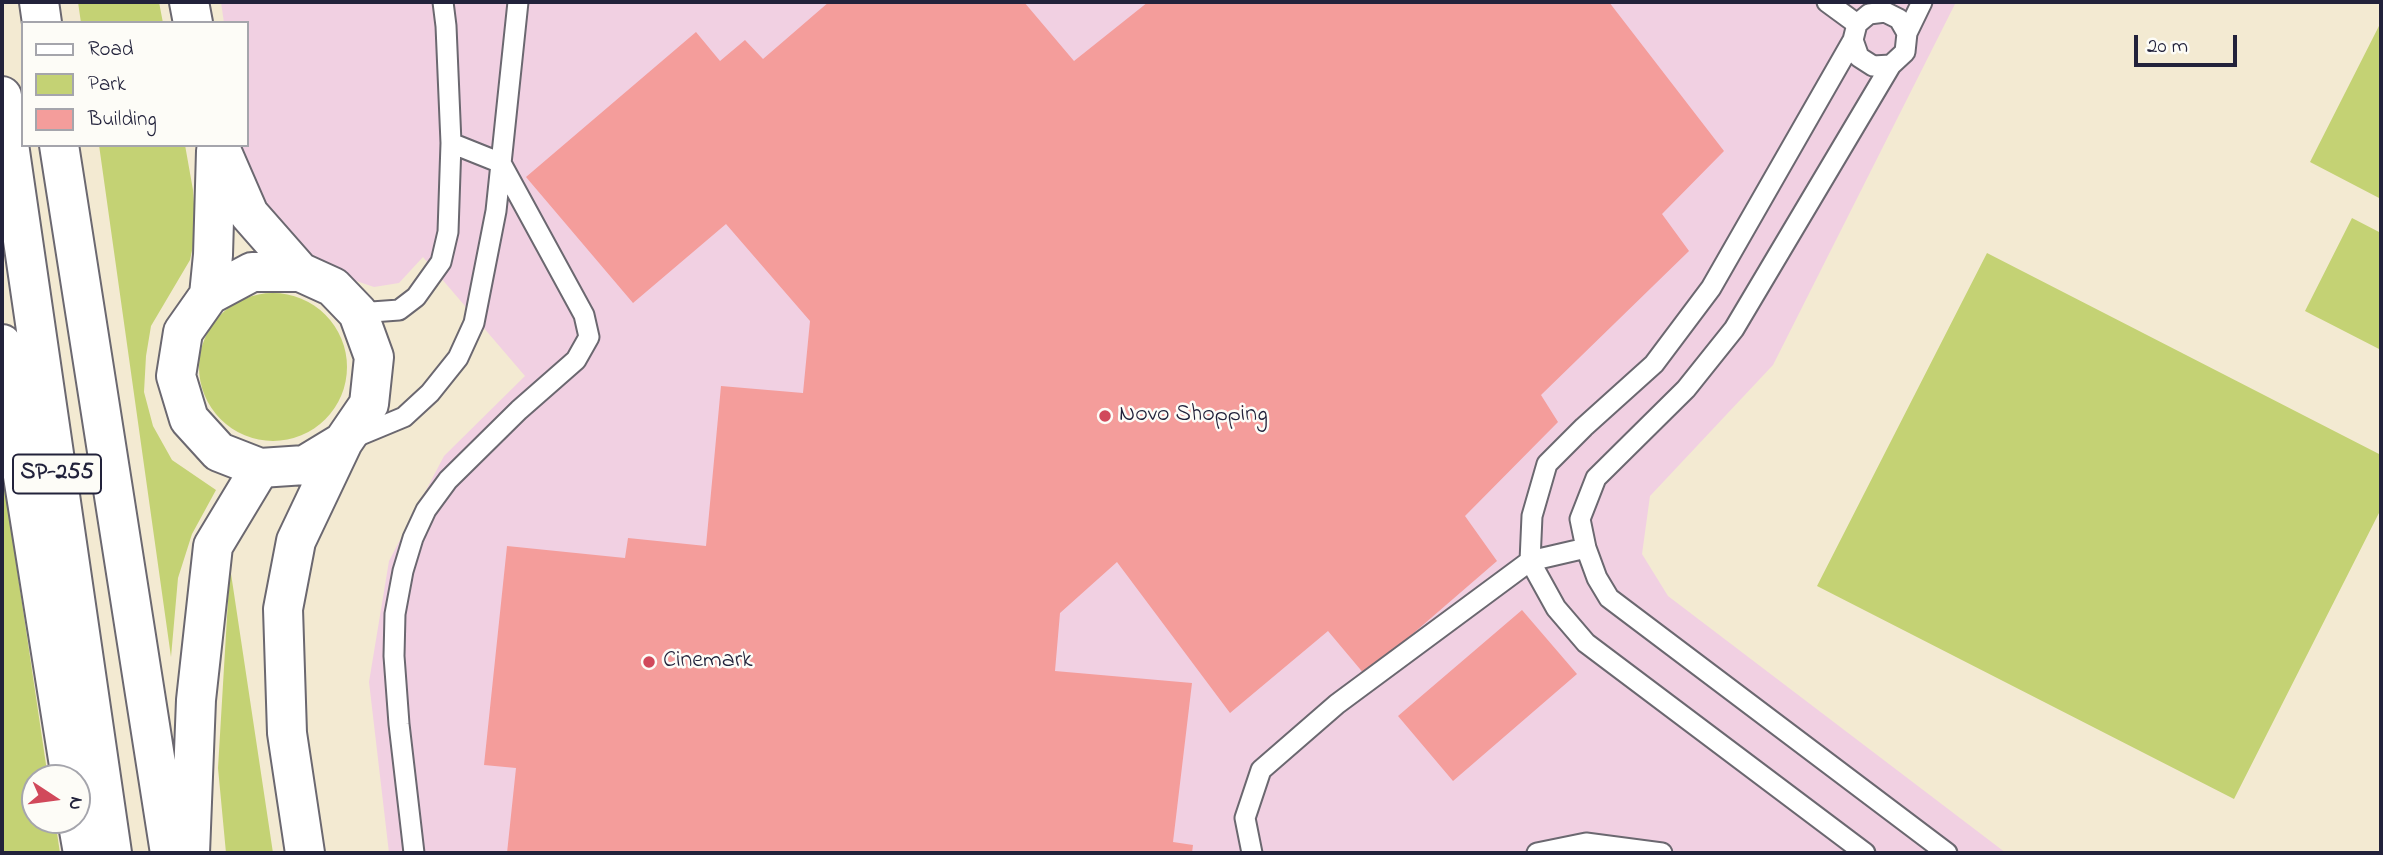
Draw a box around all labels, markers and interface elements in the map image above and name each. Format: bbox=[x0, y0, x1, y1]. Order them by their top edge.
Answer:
legend bbox=[21, 21, 248, 147]
scale bar bbox=[2138, 21, 2241, 65]
text: 20 m bbox=[2147, 32, 2188, 62]
text: Road bbox=[88, 35, 134, 65]
text: Park bbox=[88, 70, 126, 100]
text: Building bbox=[88, 105, 157, 135]
place label: Novo Shopping bbox=[1119, 402, 1268, 430]
marker: Novo Shopping bbox=[1097, 408, 1113, 424]
road number: SP-255 bbox=[13, 454, 101, 494]
place label: Cinemark bbox=[663, 648, 753, 676]
marker: Cinemark bbox=[641, 654, 657, 670]
north arrow bbox=[21, 764, 91, 834]
text: N bbox=[60, 794, 90, 813]

